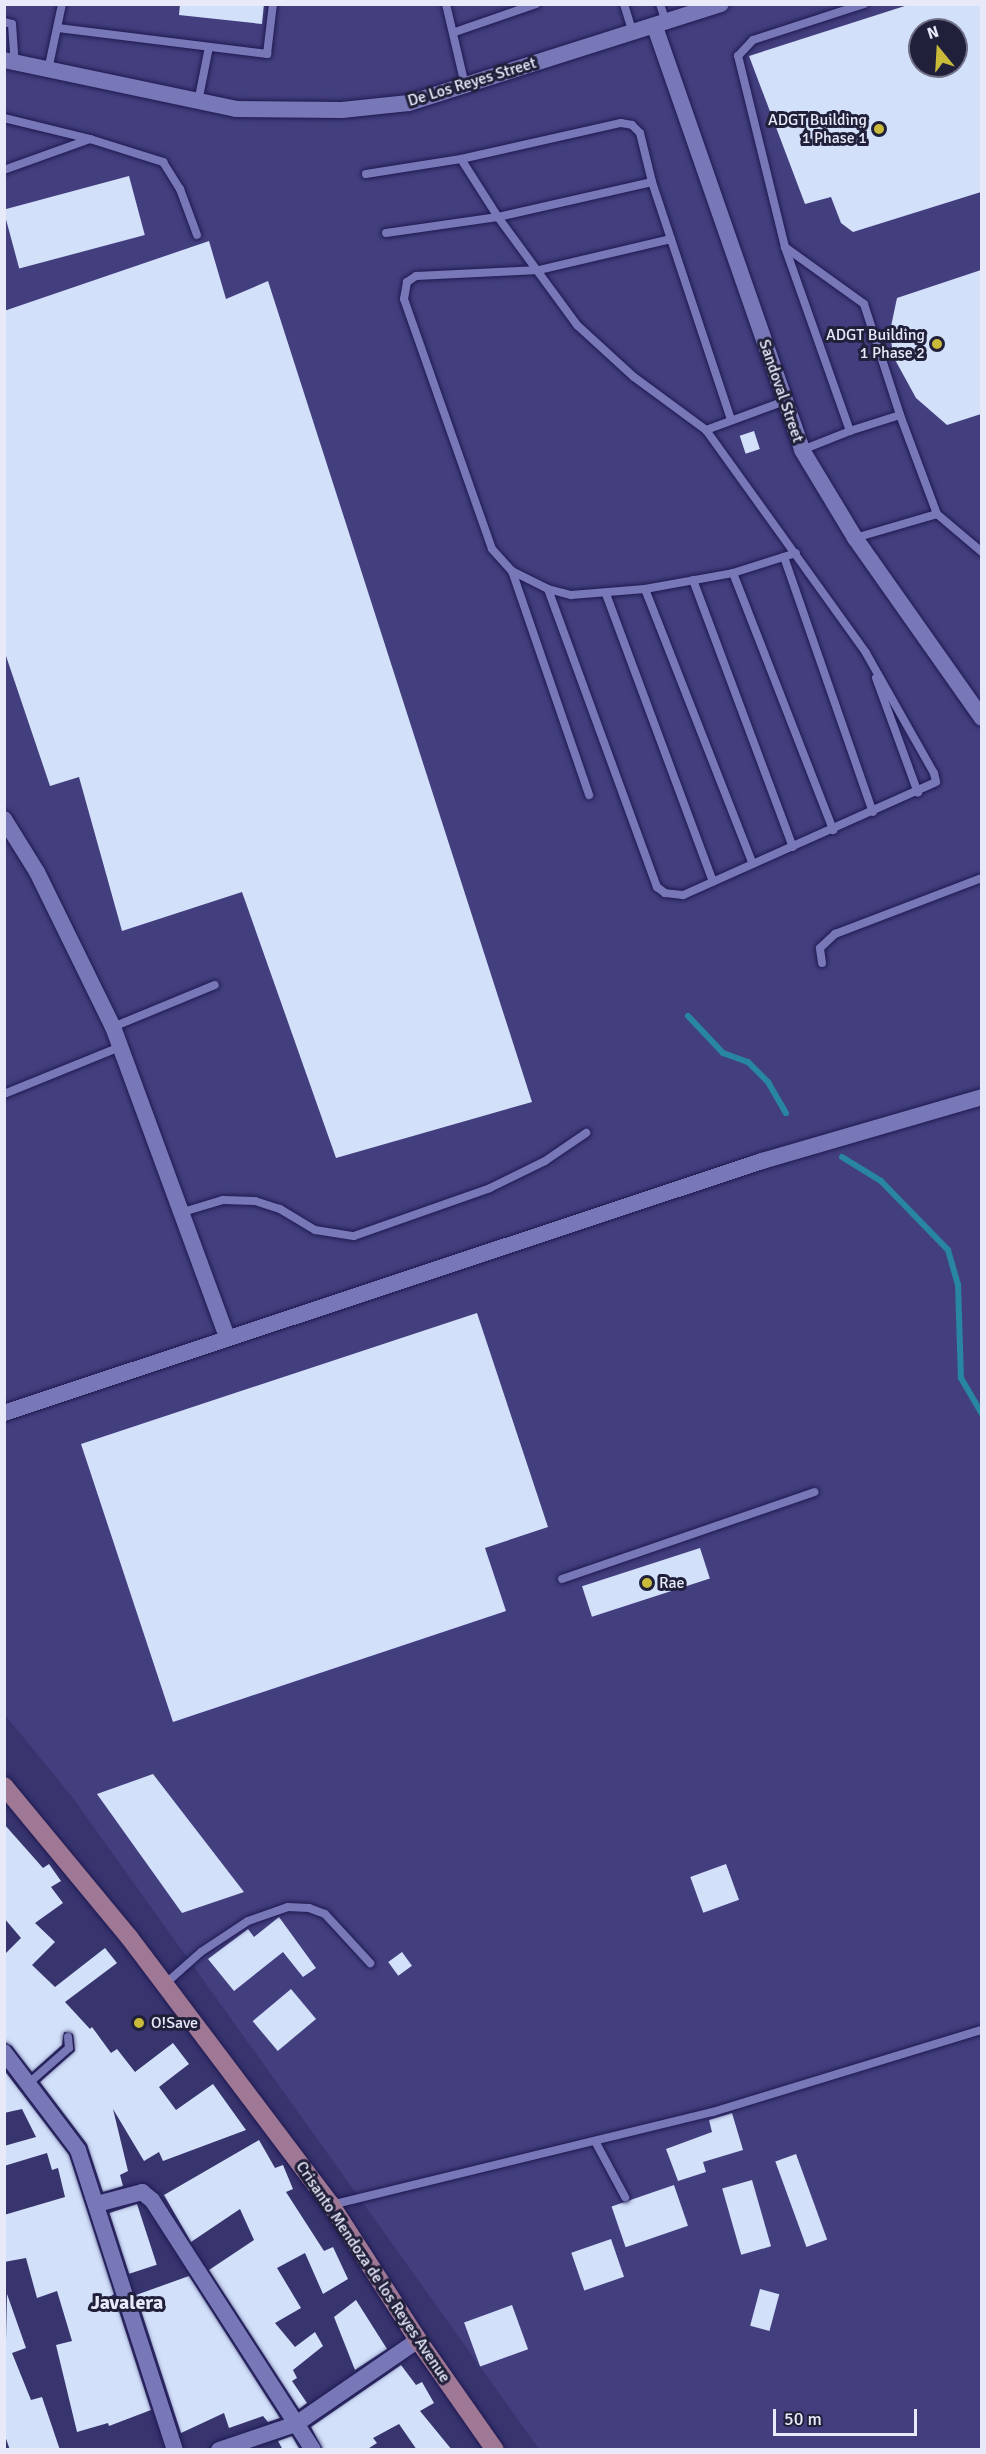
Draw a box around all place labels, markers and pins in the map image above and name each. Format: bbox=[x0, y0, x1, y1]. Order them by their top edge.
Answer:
place label: ADGT Building 1 Phase 1 bbox=[768, 110, 867, 148]
marker: ADGT Building 1 Phase 1 bbox=[872, 122, 886, 136]
place label: ADGT Building 1 Phase 2 bbox=[826, 325, 925, 363]
marker: ADGT Building 1 Phase 2 bbox=[930, 337, 944, 351]
place label: Rae bbox=[659, 1573, 685, 1593]
marker: Rae bbox=[640, 1576, 654, 1590]
place label: O!Save bbox=[151, 2013, 198, 2033]
marker: O!Save bbox=[132, 2016, 146, 2030]

